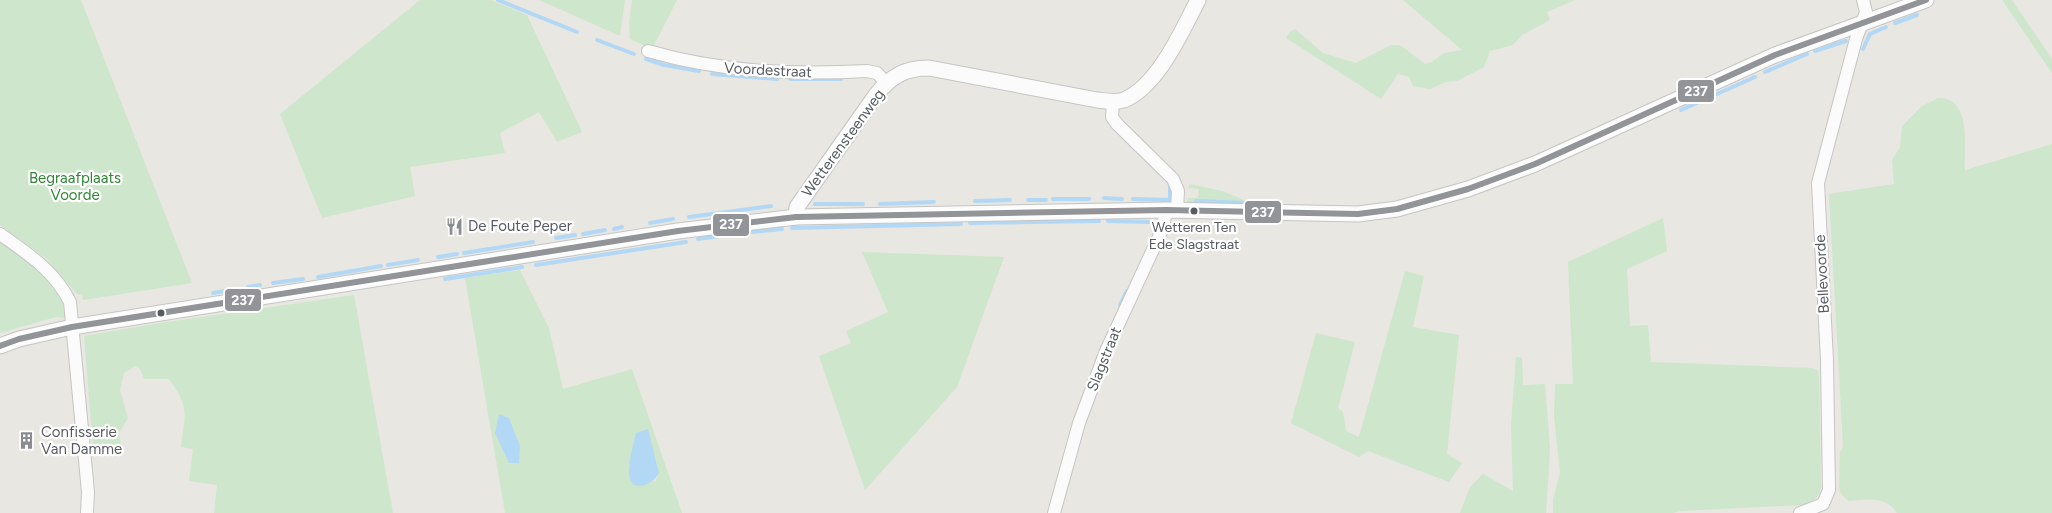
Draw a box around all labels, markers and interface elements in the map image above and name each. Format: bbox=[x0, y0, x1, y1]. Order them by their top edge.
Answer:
street label: Voordestraat bbox=[724, 59, 813, 81]
line badge: 237 bbox=[1677, 79, 1715, 103]
text: 237 bbox=[1684, 83, 1708, 100]
street label: Wetterensteenweg bbox=[798, 86, 888, 200]
park label: Begraafplaats Voorde bbox=[29, 169, 121, 204]
line badge: 237 bbox=[1244, 200, 1282, 224]
text: 237 bbox=[1251, 204, 1275, 221]
marker: Wetteren Ten Ede Slagstraat bbox=[1189, 206, 1199, 216]
line badge: 237 bbox=[712, 213, 750, 237]
restaurant icon: De Foute Peper bbox=[444, 216, 464, 236]
text: 237 bbox=[719, 216, 743, 233]
place label: De Foute Peper bbox=[468, 217, 572, 235]
place label: Wetteren Ten Ede Slagstraat bbox=[1149, 219, 1239, 253]
street label: Bellevoorde bbox=[1811, 234, 1833, 314]
line badge: 237 bbox=[224, 288, 262, 312]
text: 237 bbox=[231, 292, 255, 309]
unlabelled marker bbox=[156, 308, 166, 318]
street label: Slagstraat bbox=[1083, 324, 1125, 394]
place label: Confisserie Van Damme bbox=[41, 423, 122, 458]
building icon: Confisserie Van Damme bbox=[17, 431, 37, 451]

